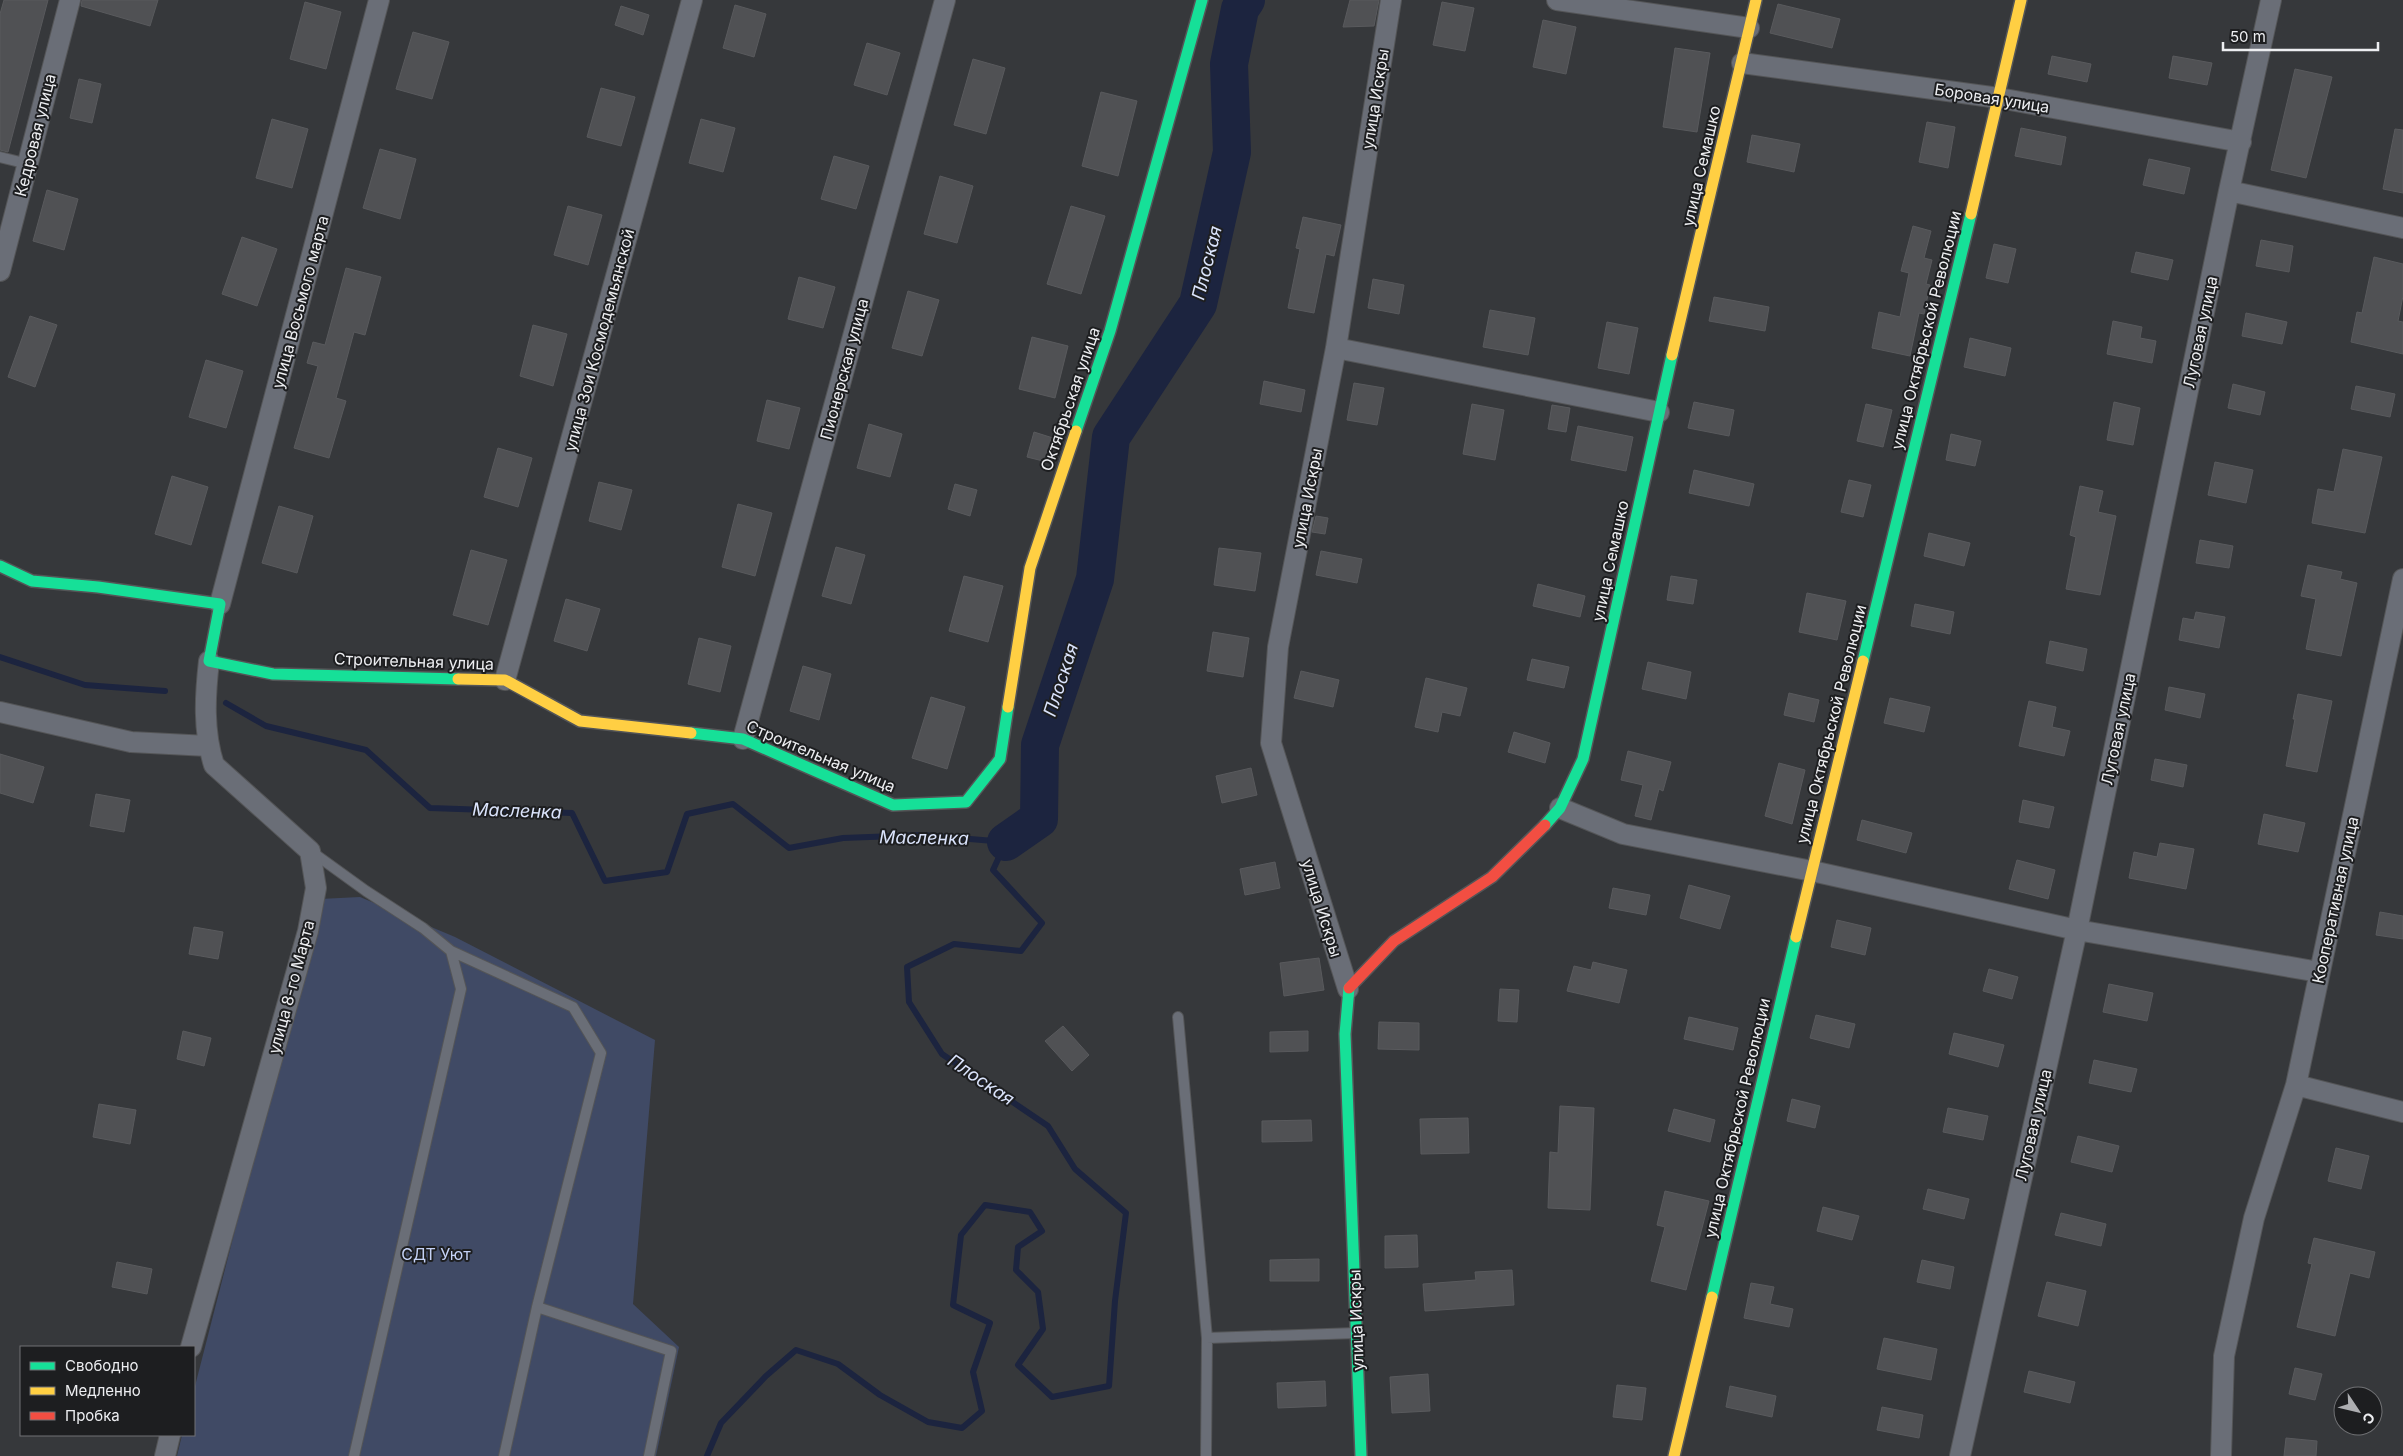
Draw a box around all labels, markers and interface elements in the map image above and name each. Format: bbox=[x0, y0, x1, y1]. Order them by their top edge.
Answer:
scale bar bbox=[2223, 20, 2378, 52]
text: 50 m bbox=[2230, 27, 2266, 46]
street label: улица Искры bbox=[1357, 47, 1393, 151]
street label: Кедровая улица bbox=[10, 72, 60, 198]
street label: Боровая улица bbox=[1933, 79, 2051, 117]
street label: улица Семашко bbox=[1677, 104, 1725, 228]
street label: улица Октябрьской Революции bbox=[1887, 208, 1965, 452]
street label: улица Восьмого марта bbox=[267, 213, 333, 391]
water label: Плоская bbox=[1187, 224, 1226, 302]
street label: улица Зои Космодемьянской bbox=[560, 227, 638, 453]
street label: Луговая улица bbox=[2178, 274, 2222, 390]
street label: Пионерская улица bbox=[816, 296, 872, 442]
street label: Октябрьская улица bbox=[1036, 324, 1104, 474]
street label: улица Искры bbox=[1288, 446, 1326, 550]
street label: улица Семашко bbox=[1587, 499, 1633, 623]
street label: улица Октябрьской Революции bbox=[1792, 602, 1870, 846]
water label: Плоская bbox=[1039, 641, 1082, 719]
street label: Строительная улица bbox=[334, 648, 494, 674]
street label: Луговая улица bbox=[2096, 671, 2140, 787]
street label: Строительная улица bbox=[743, 715, 899, 797]
water label: Масленка bbox=[472, 798, 562, 823]
street label: Кооперативная улица bbox=[2307, 815, 2363, 985]
water label: Масленка bbox=[879, 826, 969, 849]
street label: улица Искры bbox=[1298, 857, 1346, 959]
street label: улица 8-го Марта bbox=[264, 918, 318, 1056]
street label: улица Октябрьской Революции bbox=[1700, 996, 1774, 1240]
water label: Плоская bbox=[944, 1050, 1019, 1109]
street label: Луговая улица bbox=[2010, 1067, 2056, 1183]
park label: СДТ Уют bbox=[401, 1244, 471, 1264]
street label: улица Искры bbox=[1344, 1269, 1368, 1371]
legend bbox=[20, 1346, 195, 1436]
text: Свободно bbox=[65, 1356, 139, 1375]
text: Медленно bbox=[65, 1381, 141, 1400]
north arrow bbox=[2333, 1386, 2383, 1436]
text: Пробка bbox=[65, 1406, 120, 1425]
text: С bbox=[2359, 1410, 2379, 1428]

